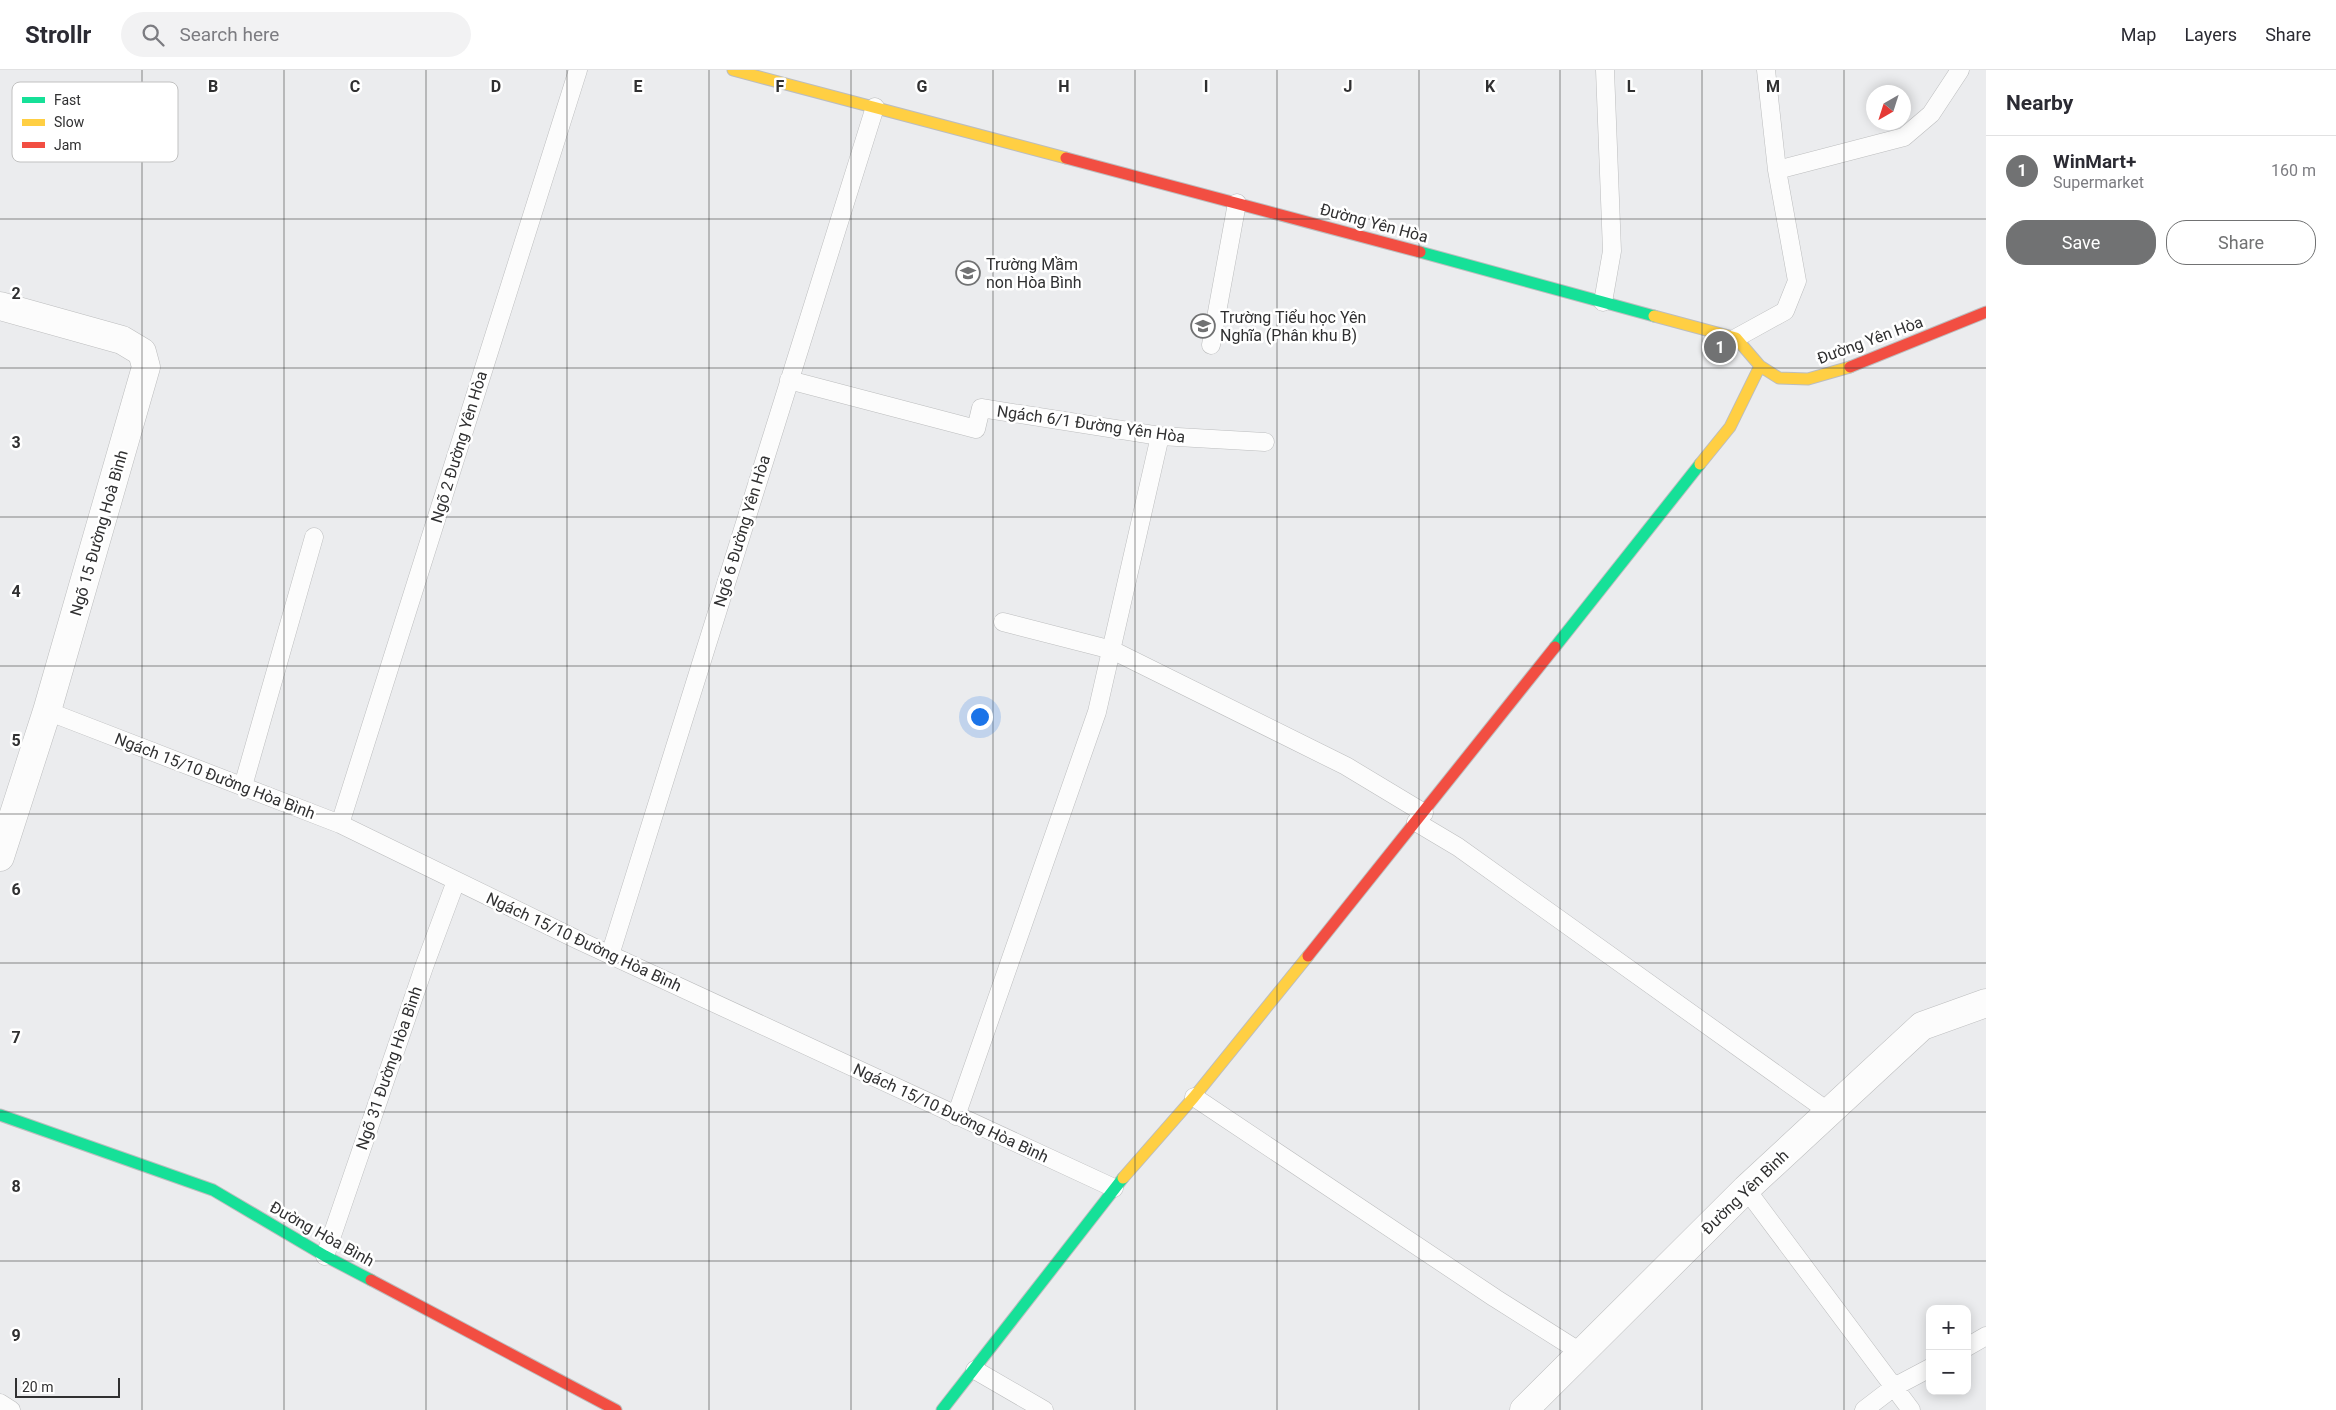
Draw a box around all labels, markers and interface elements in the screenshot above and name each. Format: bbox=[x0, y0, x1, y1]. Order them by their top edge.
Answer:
search box bbox=[121, 12, 471, 57]
text: Strollr bbox=[25, 21, 91, 49]
icon: search bbox=[139, 21, 167, 49]
text: Search here bbox=[179, 23, 279, 46]
text: Map bbox=[2121, 24, 2156, 45]
text: Layers bbox=[2184, 24, 2237, 45]
text: Share bbox=[2265, 24, 2311, 45]
text: B bbox=[208, 77, 218, 96]
text: C bbox=[350, 77, 360, 96]
text: D bbox=[491, 77, 501, 96]
text: E bbox=[634, 77, 643, 96]
text: F bbox=[776, 77, 785, 96]
text: G bbox=[917, 77, 928, 96]
text: H bbox=[1058, 77, 1070, 96]
text: I bbox=[1204, 77, 1208, 96]
text: J bbox=[1344, 77, 1352, 96]
text: K bbox=[1485, 77, 1496, 96]
text: L bbox=[1627, 77, 1636, 96]
text: M bbox=[1766, 77, 1780, 96]
legend bbox=[12, 82, 178, 162]
north arrow bbox=[1866, 85, 1911, 130]
text: Nearby bbox=[2006, 91, 2073, 115]
text: Fast bbox=[54, 92, 81, 108]
text: Slow bbox=[54, 114, 85, 130]
text: Jam bbox=[54, 137, 82, 153]
text: WinMart+ bbox=[2053, 150, 2136, 173]
text: 1 bbox=[2017, 161, 2027, 180]
text: 160 m bbox=[2271, 161, 2316, 180]
text: Supermarket bbox=[2053, 173, 2144, 192]
street label: Đường Yên Hòa bbox=[1318, 199, 1430, 247]
button: Save bbox=[2006, 220, 2156, 265]
button: Share bbox=[2166, 220, 2316, 265]
place label: Trường Mầm non Hòa Bình bbox=[986, 255, 1082, 292]
school or university icon: Trường Mầm non Hòa Bình bbox=[955, 260, 981, 286]
text: 2 bbox=[11, 284, 21, 303]
place label: Trường Tiểu học Yên Nghĩa (Phân khu B) bbox=[1220, 308, 1366, 345]
street label: Đường Yên Hòa bbox=[1815, 312, 1925, 368]
school or university icon: Trường Tiểu học Yên Nghĩa (Phân khu B) bbox=[1190, 313, 1216, 339]
pin: 1 bbox=[1704, 328, 1736, 366]
street label: Ngõ 2 Đường Yên Hòa bbox=[427, 369, 491, 525]
street label: Ngách 6/1 Đường Yên Hòa bbox=[996, 401, 1186, 447]
text: 3 bbox=[11, 433, 21, 452]
street label: Ngõ 15 Đường Hoà Bình bbox=[66, 448, 132, 618]
street label: Ngõ 6 Đường Yên Hòa bbox=[710, 453, 774, 609]
text: 4 bbox=[11, 582, 21, 601]
your location bbox=[967, 704, 993, 730]
street label: Ngách 15/10 Đường Hòa Bình bbox=[112, 729, 318, 823]
text: 5 bbox=[11, 731, 21, 750]
text: 6 bbox=[11, 880, 21, 899]
street label: Ngách 15/10 Đường Hòa Bình bbox=[483, 888, 685, 996]
street label: Ngõ 31 Đường Hòa Bình bbox=[352, 984, 426, 1152]
text: 7 bbox=[11, 1028, 21, 1047]
street label: Ngách 15/10 Đường Hòa Bình bbox=[850, 1059, 1052, 1167]
street label: Đường Yên Bình bbox=[1698, 1146, 1792, 1238]
text: 8 bbox=[11, 1177, 21, 1196]
street label: Đường Hòa Bình bbox=[267, 1197, 377, 1271]
map controls bbox=[1926, 1305, 1971, 1395]
button: + bbox=[1926, 1305, 1971, 1350]
text: 9 bbox=[11, 1326, 21, 1345]
button: − bbox=[1926, 1350, 1971, 1395]
scale bar bbox=[15, 1375, 120, 1398]
text: 20 m bbox=[22, 1379, 54, 1395]

